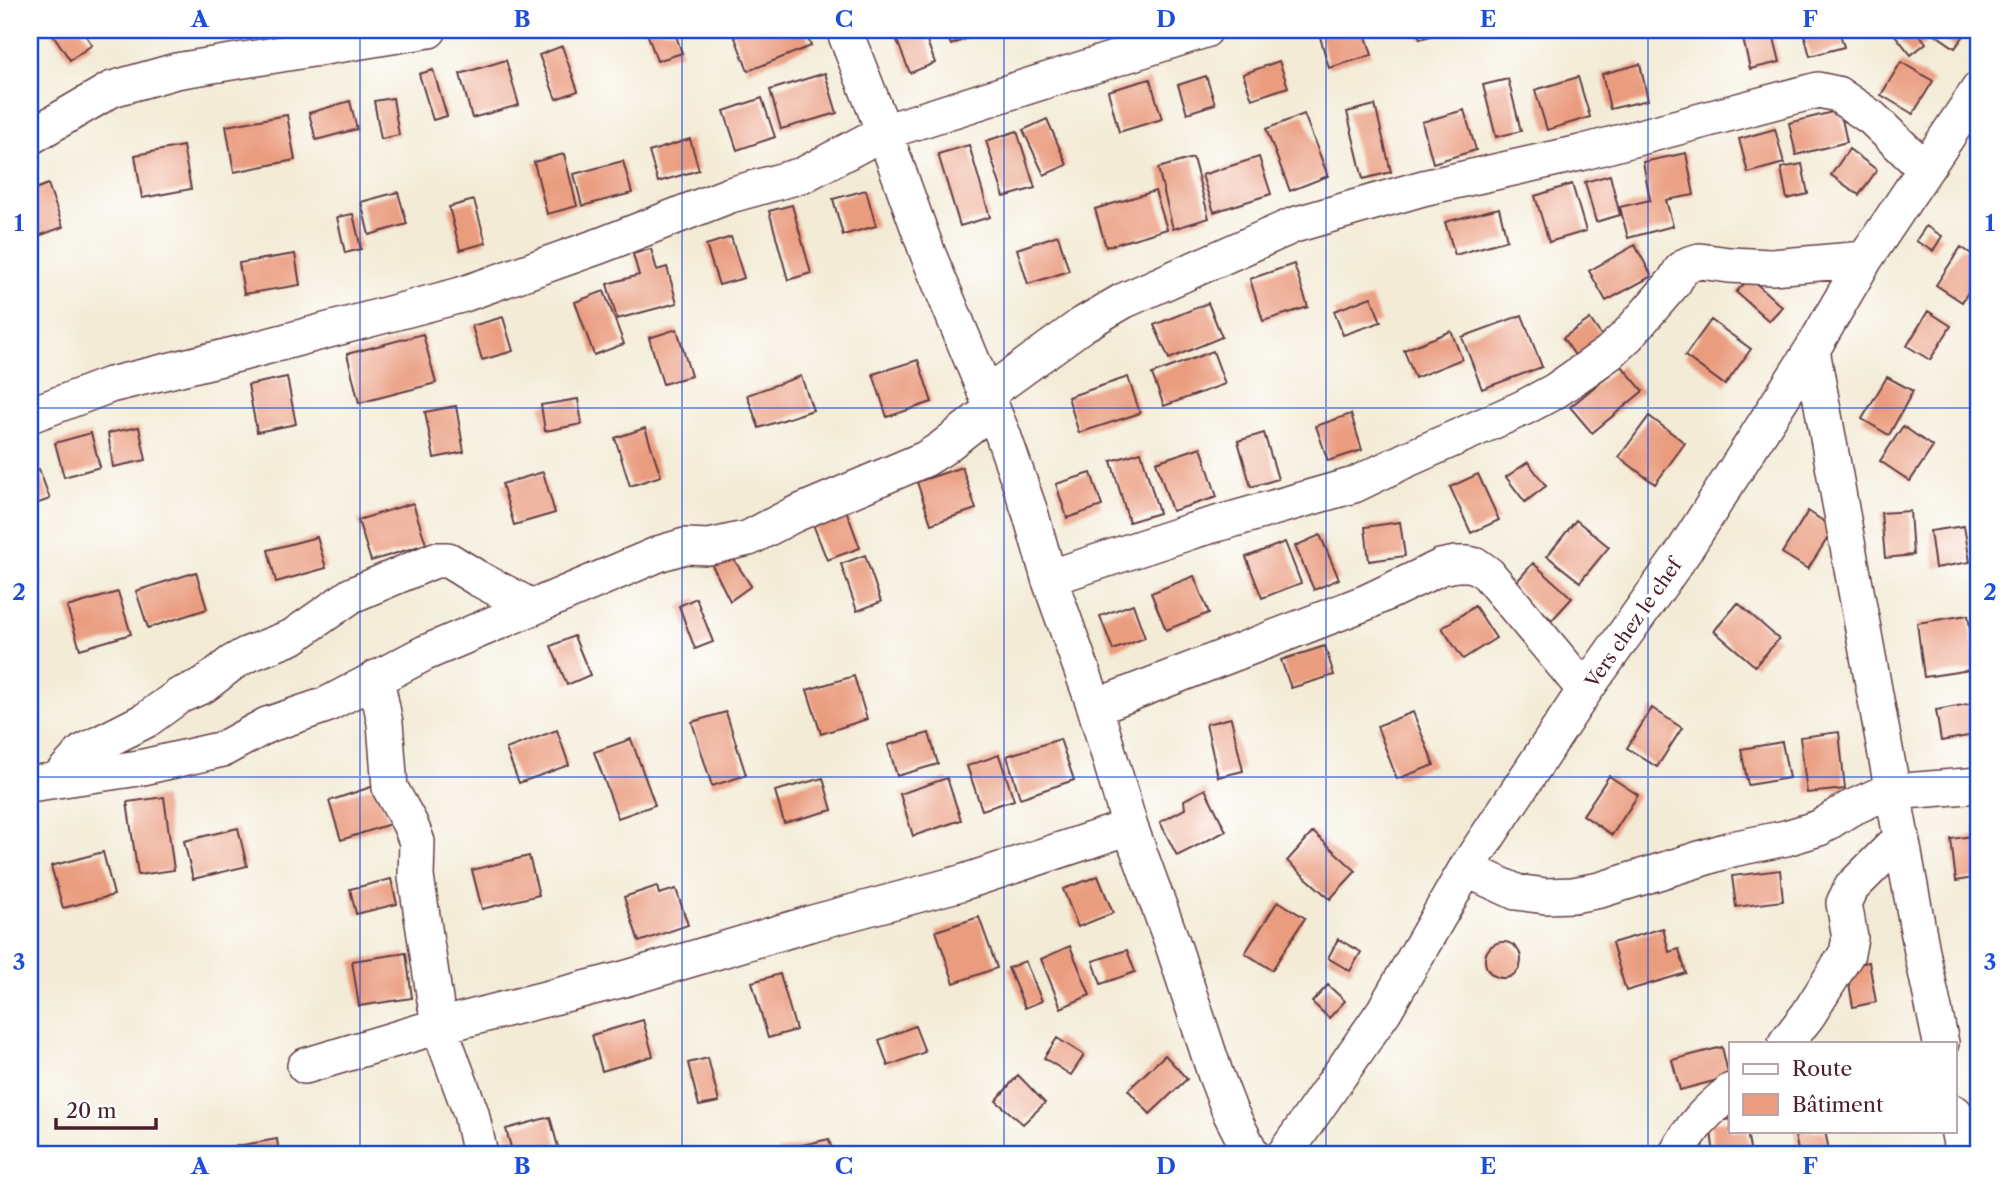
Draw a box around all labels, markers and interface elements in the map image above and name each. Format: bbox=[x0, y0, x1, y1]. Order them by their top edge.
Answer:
text: A bbox=[190, 5, 210, 33]
text: B bbox=[513, 5, 531, 33]
text: C bbox=[835, 5, 853, 33]
text: D bbox=[1156, 5, 1176, 33]
text: E bbox=[1480, 5, 1496, 33]
text: F bbox=[1802, 5, 1818, 33]
text: 1 bbox=[14, 209, 25, 237]
text: 1 bbox=[1985, 209, 1996, 237]
street label: Vers chez le chef bbox=[1580, 553, 1688, 693]
text: 2 bbox=[12, 578, 26, 606]
text: 2 bbox=[1983, 578, 1997, 606]
text: 3 bbox=[13, 948, 26, 976]
text: 3 bbox=[1984, 948, 1997, 976]
legend bbox=[1729, 1042, 1956, 1132]
text: Route bbox=[1792, 1056, 1852, 1081]
scale bar bbox=[56, 1087, 156, 1131]
text: Bâtiment bbox=[1792, 1092, 1884, 1117]
text: 20 m bbox=[66, 1098, 117, 1123]
text: A bbox=[190, 1152, 210, 1180]
text: B bbox=[513, 1152, 531, 1180]
text: C bbox=[835, 1152, 853, 1180]
text: D bbox=[1156, 1152, 1176, 1180]
text: E bbox=[1480, 1152, 1496, 1180]
text: F bbox=[1802, 1152, 1818, 1180]

